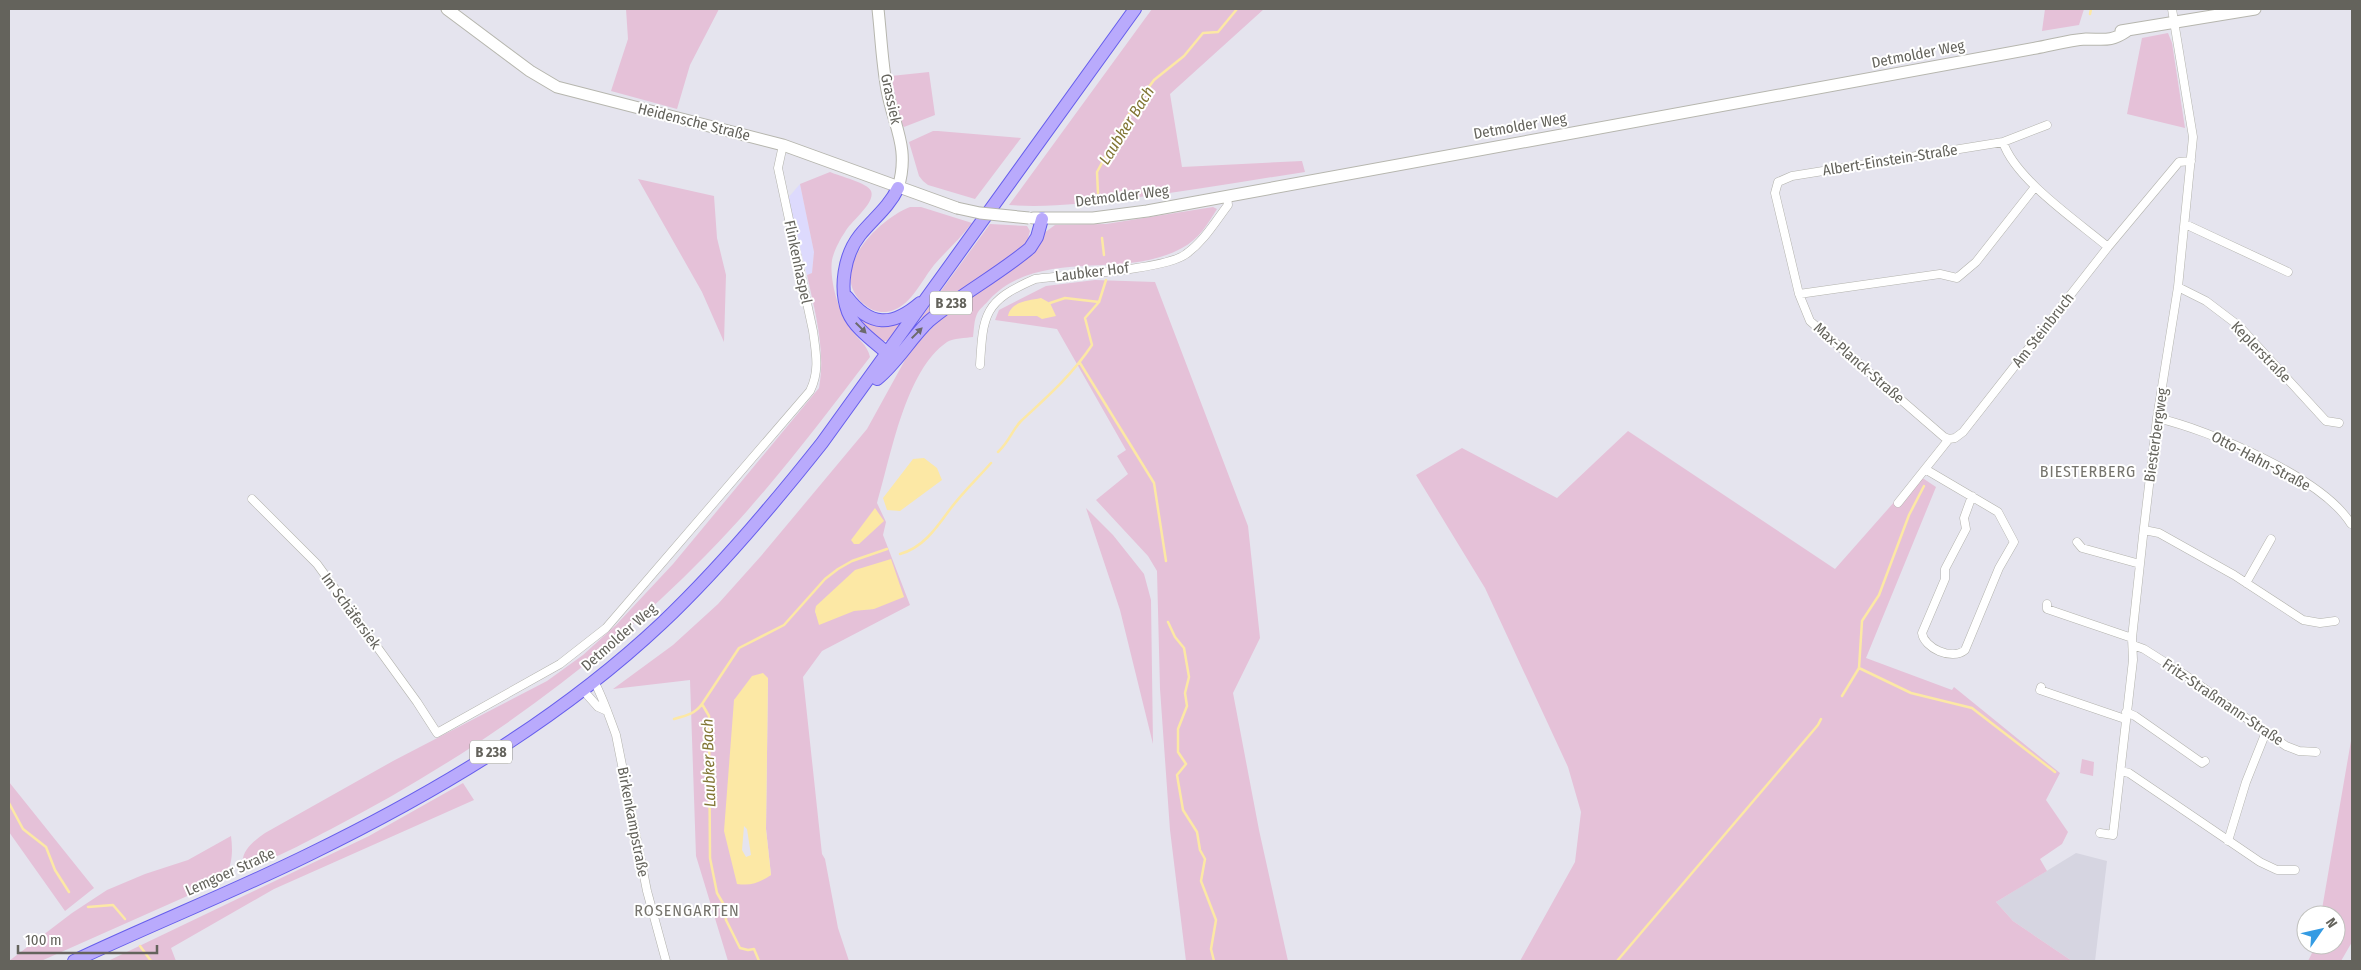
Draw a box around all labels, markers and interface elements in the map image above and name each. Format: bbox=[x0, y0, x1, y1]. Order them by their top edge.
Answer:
street label: Detmolder Weg bbox=[1870, 36, 1966, 72]
street label: Grassiek bbox=[877, 72, 905, 126]
water label: Laubker Bach bbox=[1095, 83, 1158, 168]
street label: Heidensche Straße bbox=[636, 99, 752, 145]
street label: Detmolder Weg bbox=[1472, 109, 1568, 143]
street label: Albert-Einstein-Straße bbox=[1821, 140, 1959, 180]
street label: Detmolder Weg bbox=[1074, 181, 1170, 211]
street label: Flinkenhaspel bbox=[780, 218, 816, 306]
street label: Laubker Hof bbox=[1054, 258, 1131, 285]
street label: Am Steinbruch bbox=[2008, 289, 2078, 371]
road number: B 238 bbox=[930, 292, 972, 314]
street label: Keplerstraße bbox=[2227, 318, 2295, 386]
street label: Max-Planck-Straße bbox=[1810, 319, 1908, 407]
one-way arrow bbox=[854, 322, 866, 334]
one-way arrow bbox=[911, 327, 923, 339]
street label: Biesterbergweg bbox=[2140, 387, 2172, 483]
street label: Otto-Hahn-Straße bbox=[2208, 427, 2314, 495]
district label: BIESTERBERG bbox=[2040, 462, 2136, 481]
street label: Im Schäfersiek bbox=[317, 569, 385, 653]
street label: Detmolder Weg bbox=[578, 599, 660, 675]
street label: Fritz-Straßmann-Straße bbox=[2159, 655, 2287, 749]
water label: Laubker Bach bbox=[697, 718, 720, 808]
road number: B 238 bbox=[470, 740, 512, 764]
street label: Birkenkampstraße bbox=[613, 765, 653, 879]
street label: Lemgoer Straße bbox=[182, 844, 278, 900]
district label: ROSENGARTEN bbox=[634, 901, 740, 920]
north arrow bbox=[2296, 905, 2346, 955]
text: N bbox=[2322, 915, 2341, 931]
scale bar bbox=[18, 922, 156, 954]
text: 100 m bbox=[25, 931, 62, 949]

